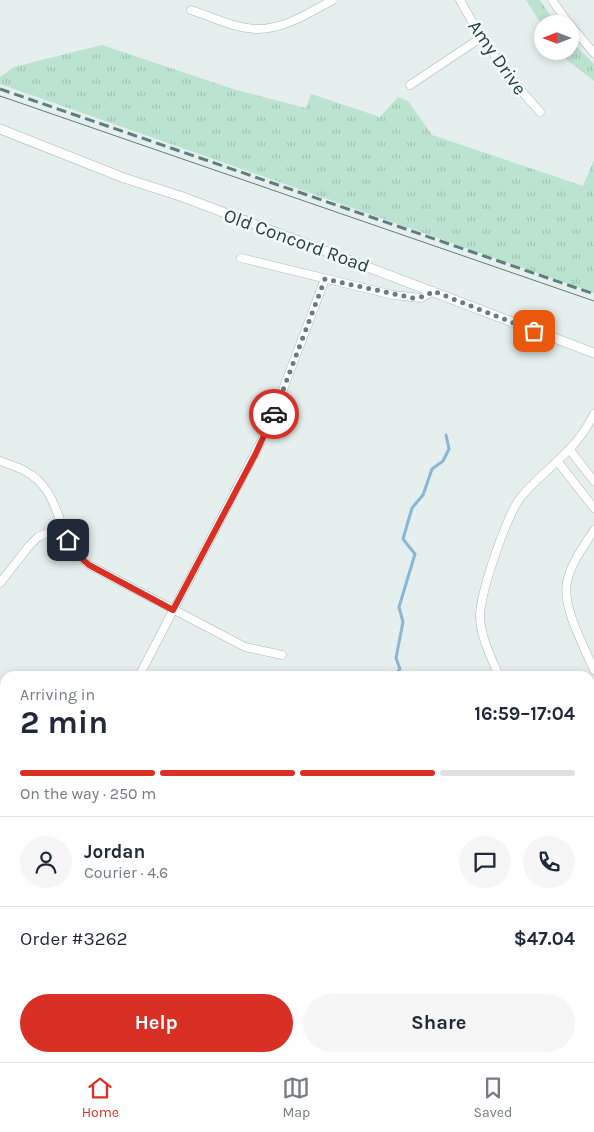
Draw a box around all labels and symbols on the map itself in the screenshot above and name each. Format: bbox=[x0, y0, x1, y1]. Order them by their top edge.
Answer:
north arrow bbox=[534, 15, 579, 60]
street label: Amy Drive bbox=[463, 16, 531, 99]
street label: Old Concord Road bbox=[221, 204, 373, 278]
pin bbox=[513, 310, 555, 352]
courier bbox=[249, 389, 299, 439]
pin bbox=[47, 519, 89, 561]

